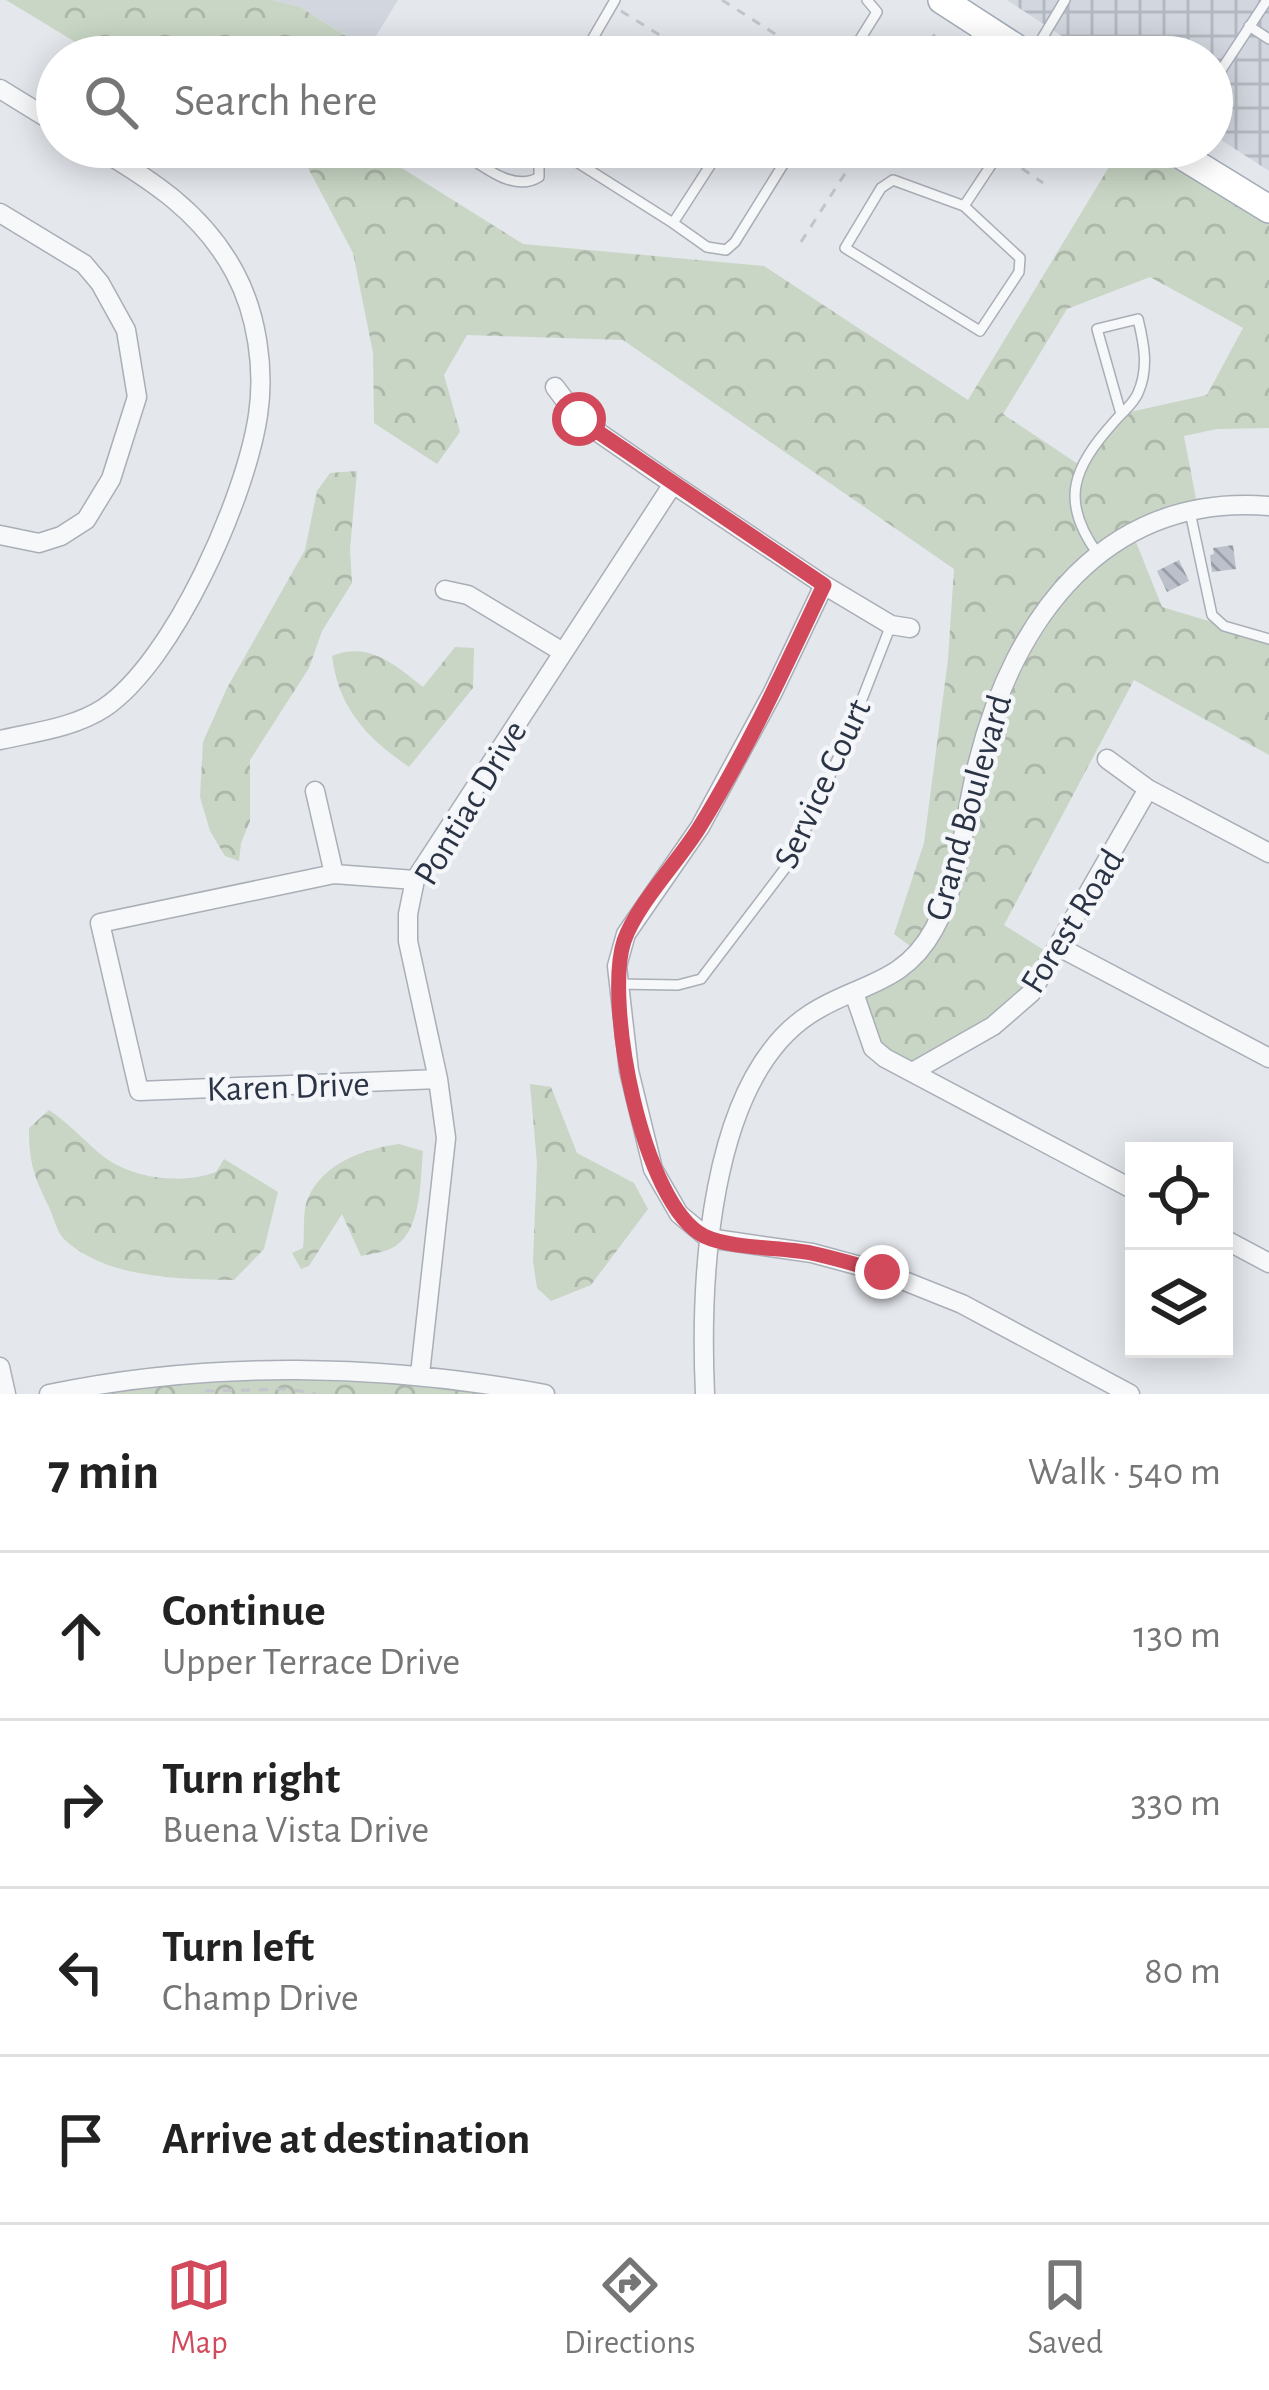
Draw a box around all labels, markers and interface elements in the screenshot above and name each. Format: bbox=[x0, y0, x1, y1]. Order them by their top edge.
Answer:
search box bbox=[36, 36, 1233, 168]
icon: search bbox=[78, 69, 144, 135]
text: Search here bbox=[174, 79, 377, 124]
route start bbox=[552, 392, 606, 446]
street label: Grand Boulevard bbox=[919, 690, 1018, 925]
street label: Service Court bbox=[768, 693, 878, 874]
street label: Pontiac Drive bbox=[408, 715, 534, 891]
street label: Forest Road bbox=[1014, 843, 1131, 999]
street label: Karen Drive bbox=[206, 1066, 370, 1108]
map controls bbox=[1125, 1142, 1233, 1358]
button: locate bbox=[1125, 1142, 1233, 1250]
route end bbox=[855, 1245, 909, 1299]
button: layers bbox=[1125, 1250, 1233, 1358]
text: 7 min bbox=[48, 1447, 159, 1498]
text: Walk · 540 m bbox=[1028, 1453, 1221, 1492]
text: Continue bbox=[162, 1589, 326, 1634]
icon: ahead bbox=[48, 1603, 114, 1669]
text: 130 m bbox=[1133, 1616, 1221, 1655]
text: Upper Terrace Drive bbox=[162, 1643, 460, 1682]
text: Turn right bbox=[162, 1757, 340, 1802]
icon: right bbox=[48, 1771, 114, 1837]
text: 330 m bbox=[1131, 1784, 1221, 1823]
text: Buena Vista Drive bbox=[162, 1811, 429, 1850]
text: Turn left bbox=[162, 1925, 314, 1970]
icon: left bbox=[48, 1939, 114, 2005]
text: 80 m bbox=[1144, 1952, 1221, 1991]
text: Champ Drive bbox=[162, 1979, 359, 2018]
icon: arrive bbox=[48, 2107, 114, 2173]
text: Arrive at destination bbox=[162, 2117, 530, 2162]
tab: Map bbox=[166, 2252, 232, 2364]
tab: Directions bbox=[564, 2252, 695, 2364]
tab: Saved bbox=[1027, 2252, 1103, 2364]

